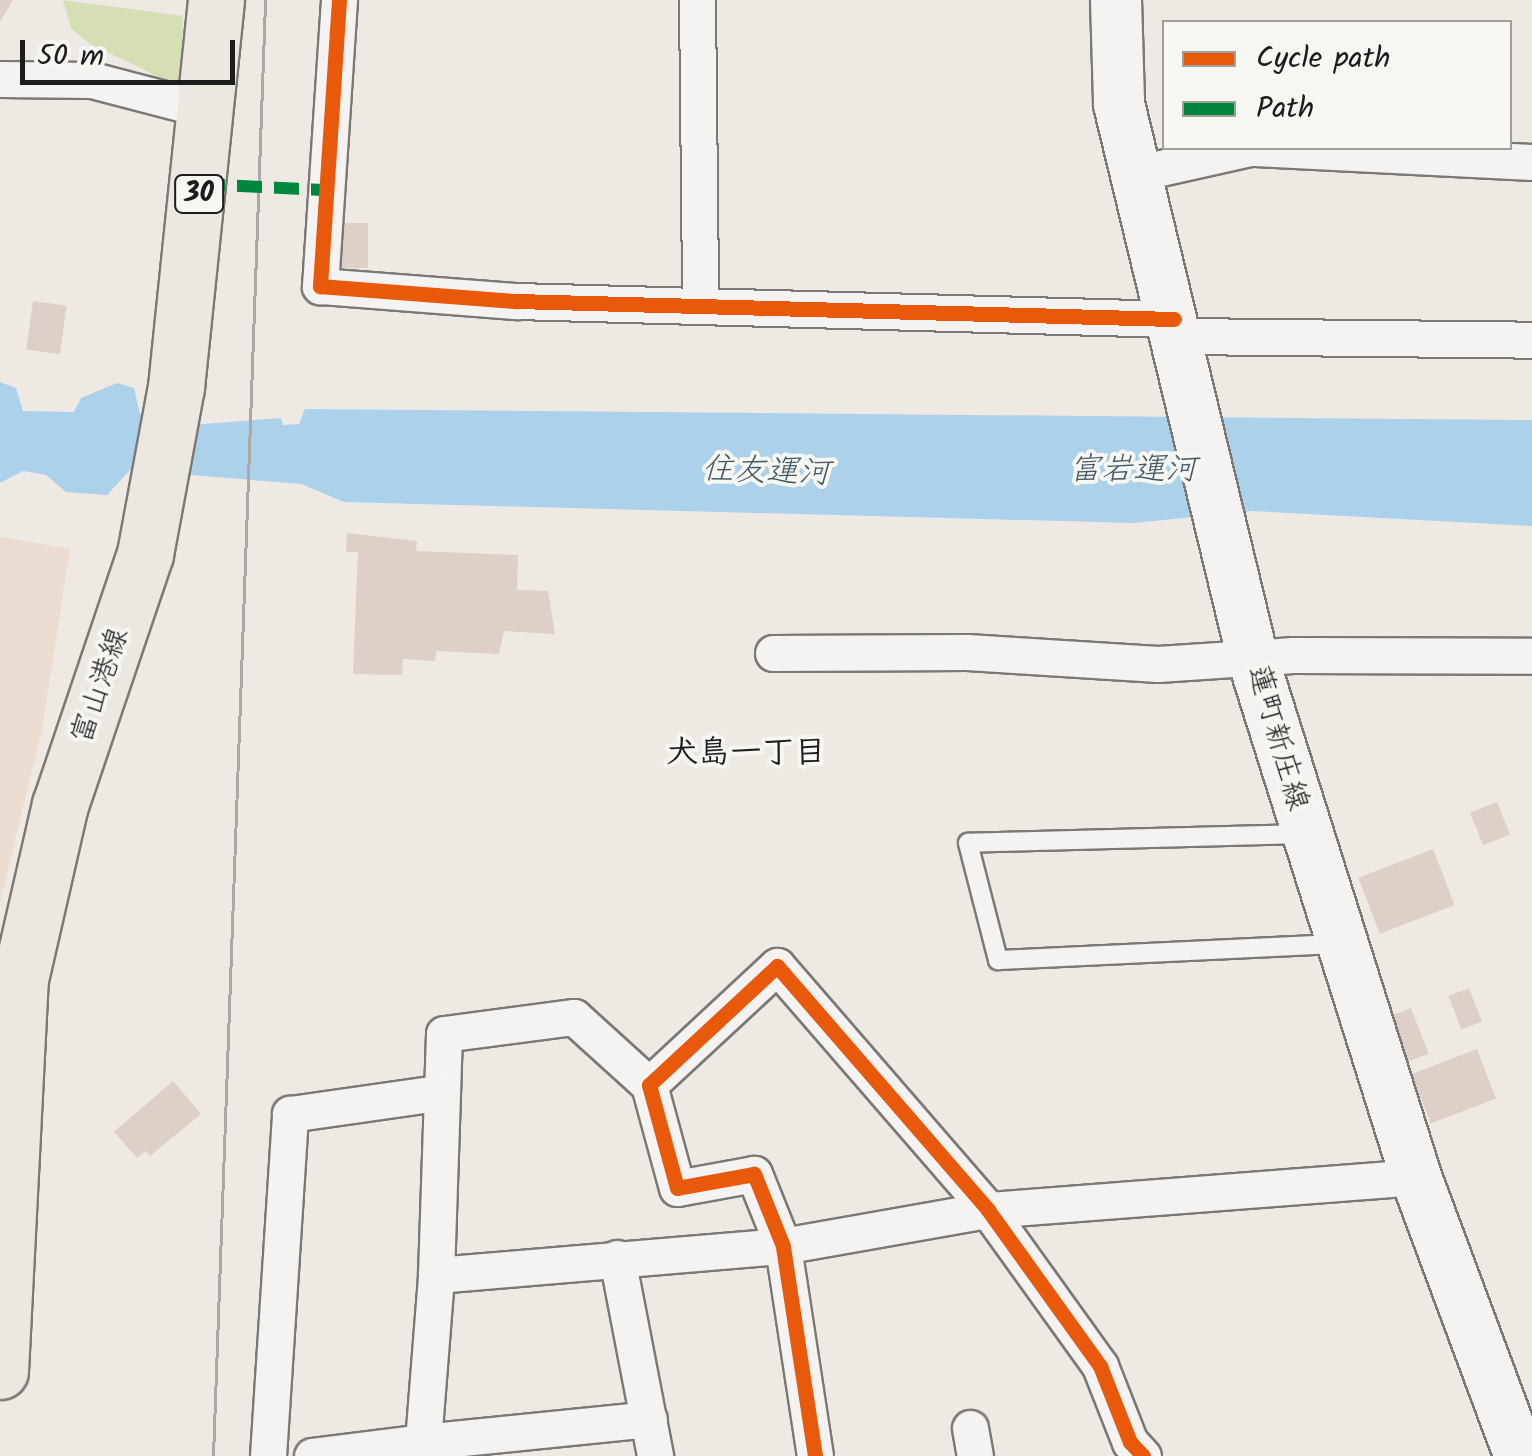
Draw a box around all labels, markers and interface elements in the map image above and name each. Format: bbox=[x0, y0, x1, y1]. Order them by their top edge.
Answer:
scale bar bbox=[25, 20, 240, 82]
legend bbox=[1162, 20, 1512, 150]
text: 50 m bbox=[37, 33, 104, 81]
text: Cycle path bbox=[1256, 35, 1390, 83]
text: Path bbox=[1256, 85, 1314, 133]
road number: 30 bbox=[174, 171, 224, 217]
water label: 住友運河 bbox=[701, 452, 831, 494]
water label: 富岩運河 bbox=[1069, 452, 1197, 490]
street label: 富山港線 bbox=[64, 623, 138, 749]
street label: 蓮町新庄線 bbox=[1239, 661, 1315, 815]
district label: 犬島一丁目 bbox=[666, 735, 826, 773]

